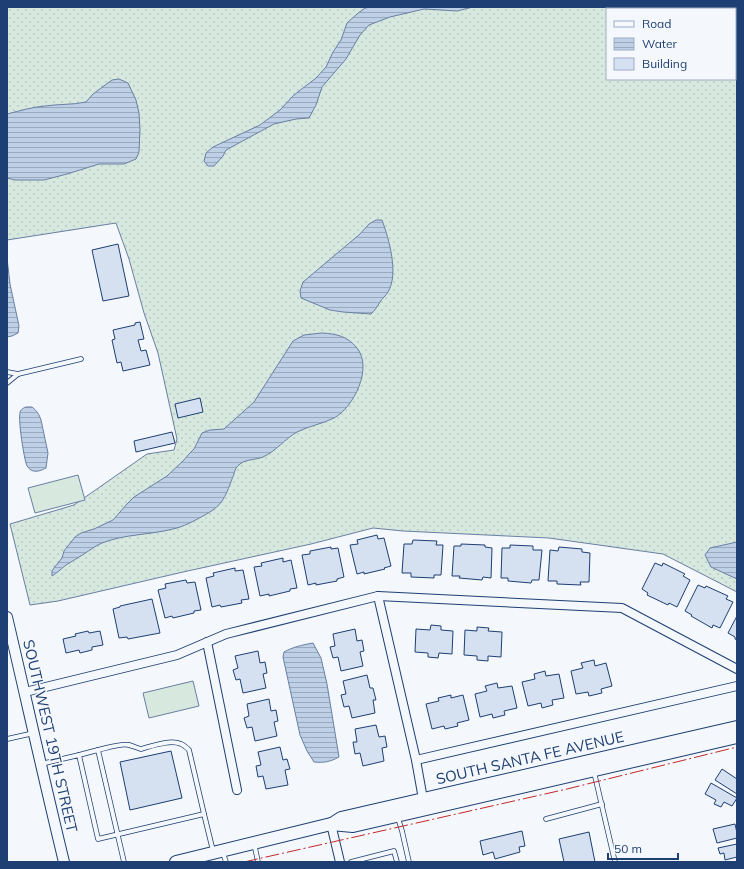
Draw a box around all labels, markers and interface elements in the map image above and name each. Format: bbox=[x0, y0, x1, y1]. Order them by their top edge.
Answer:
legend bbox=[606, 8, 736, 80]
text: Road bbox=[642, 16, 671, 31]
text: Water bbox=[642, 36, 678, 51]
text: Building bbox=[642, 56, 687, 71]
street label: SOUTHWEST 19TH STREET bbox=[19, 638, 82, 834]
street label: SOUTH SANTA FE AVENUE bbox=[434, 727, 626, 788]
scale bar bbox=[608, 835, 678, 861]
text: 50 m bbox=[614, 841, 642, 856]

